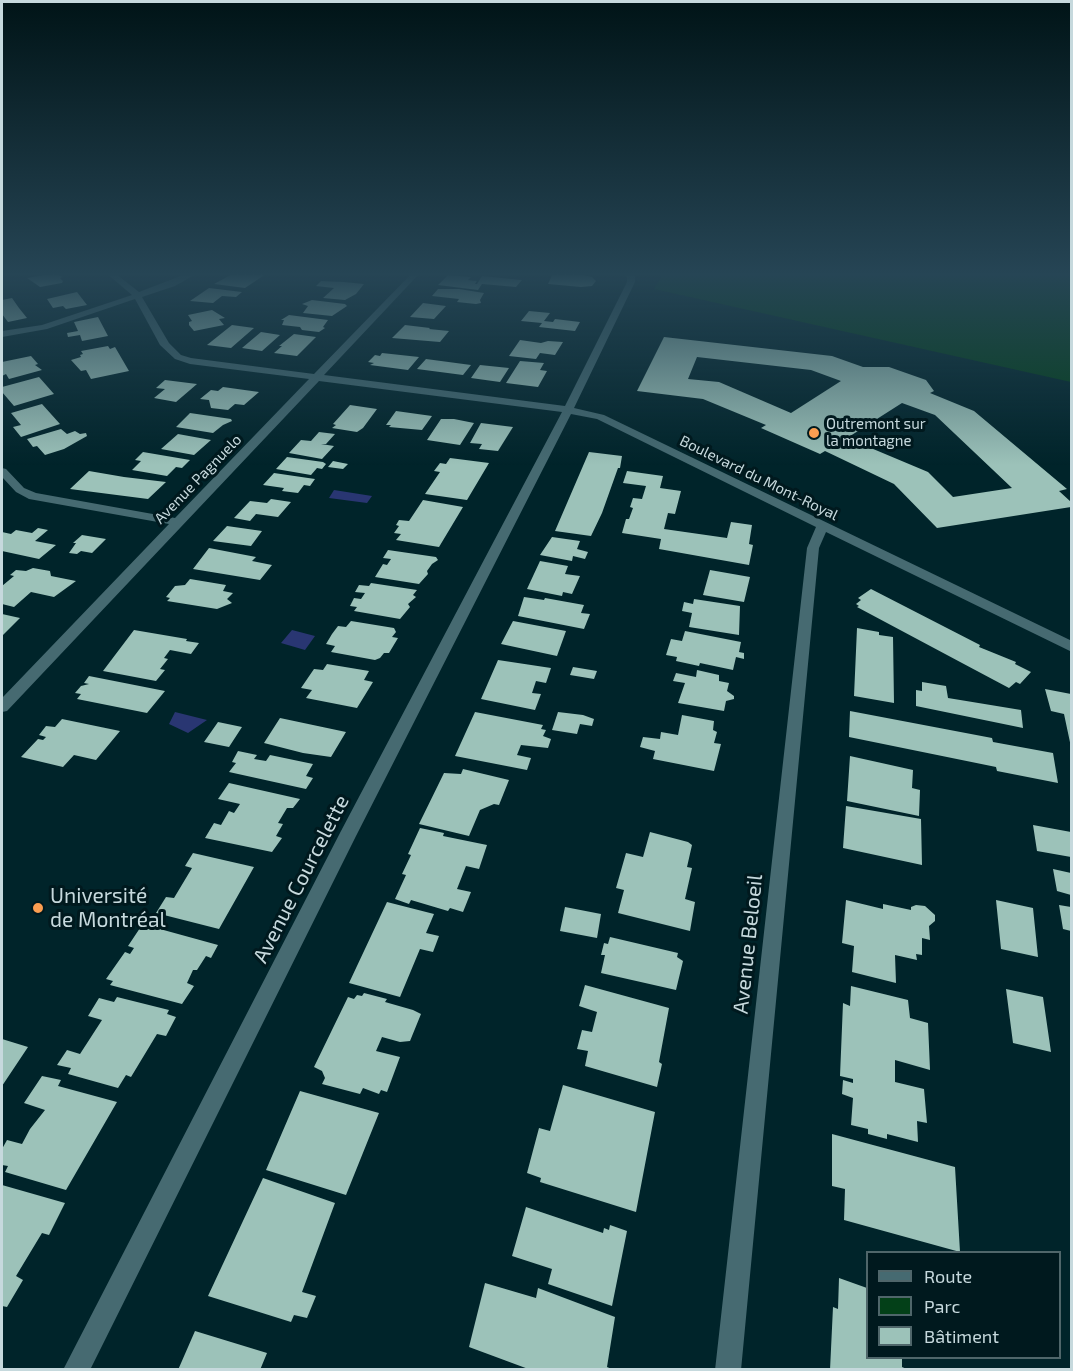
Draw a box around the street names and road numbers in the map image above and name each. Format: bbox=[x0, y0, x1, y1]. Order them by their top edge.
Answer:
street label: Avenue Pagnuelo bbox=[151, 431, 245, 527]
street label: Boulevard du Mont-Royal bbox=[677, 432, 841, 524]
street label: Avenue Courcelette bbox=[248, 791, 354, 967]
street label: Avenue Beloeil bbox=[728, 873, 768, 1015]

